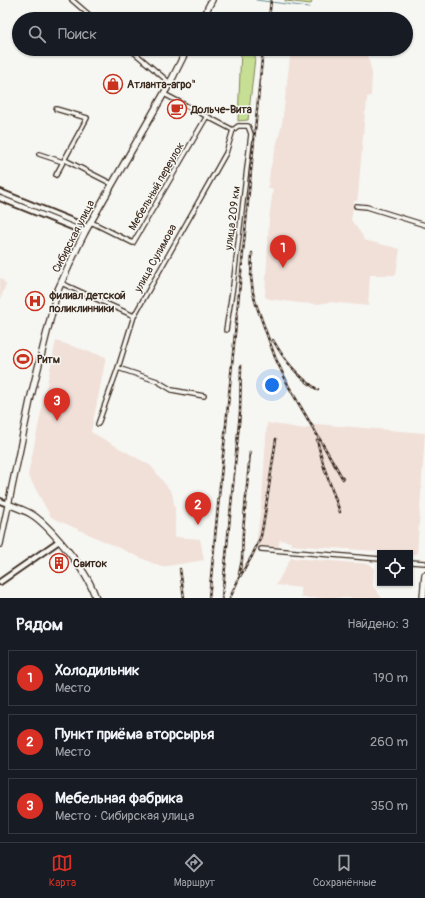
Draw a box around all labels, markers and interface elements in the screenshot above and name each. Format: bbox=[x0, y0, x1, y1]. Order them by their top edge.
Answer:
search box bbox=[12, 12, 413, 56]
icon: search bbox=[26, 23, 48, 45]
text: Поиск bbox=[58, 25, 97, 44]
shop icon: Атланта-агро" bbox=[102, 73, 124, 95]
place label: Атланта-агро" bbox=[127, 78, 196, 91]
cafe icon: Дольче-Вита bbox=[166, 98, 188, 120]
place label: Дольче-Вита bbox=[190, 103, 252, 116]
street label: Мебельный переулок bbox=[126, 139, 187, 233]
street label: улица 209 км bbox=[222, 185, 243, 252]
street label: Сибирская улица bbox=[50, 198, 97, 275]
street label: улица Сулимова bbox=[131, 222, 179, 295]
pin: 1 bbox=[270, 235, 296, 268]
place label: филиал детской поликлинники bbox=[49, 289, 126, 315]
hospital icon: филиал детской поликлинники bbox=[24, 290, 46, 312]
sports icon: Ритм bbox=[12, 348, 34, 370]
place label: Ритм bbox=[37, 353, 60, 366]
your location bbox=[262, 375, 282, 395]
pin: 3 bbox=[44, 388, 70, 421]
pin: 2 bbox=[185, 492, 211, 525]
map controls bbox=[377, 550, 413, 586]
button: locate bbox=[377, 550, 413, 586]
building icon: Свиток bbox=[48, 552, 70, 574]
place label: Свиток bbox=[73, 557, 108, 570]
text: Рядом bbox=[16, 614, 63, 635]
text: Найдено: 3 bbox=[347, 616, 409, 632]
text: Холодильник bbox=[55, 661, 139, 680]
text: 1 bbox=[27, 670, 33, 686]
text: 190 m bbox=[373, 670, 408, 686]
text: Место bbox=[55, 680, 91, 696]
text: Пункт приёма вторсырья bbox=[55, 725, 214, 744]
text: 2 bbox=[26, 734, 34, 750]
text: 260 m bbox=[370, 734, 408, 750]
text: Место bbox=[55, 744, 91, 760]
text: Мебельная фабрика bbox=[55, 789, 183, 808]
text: 3 bbox=[26, 798, 34, 814]
text: 350 m bbox=[370, 798, 408, 814]
text: Место · Сибирская улица bbox=[55, 808, 194, 824]
tab: Карта bbox=[49, 852, 76, 889]
tab: Маршрут bbox=[174, 852, 215, 889]
tab: Сохранённые bbox=[313, 852, 376, 889]

